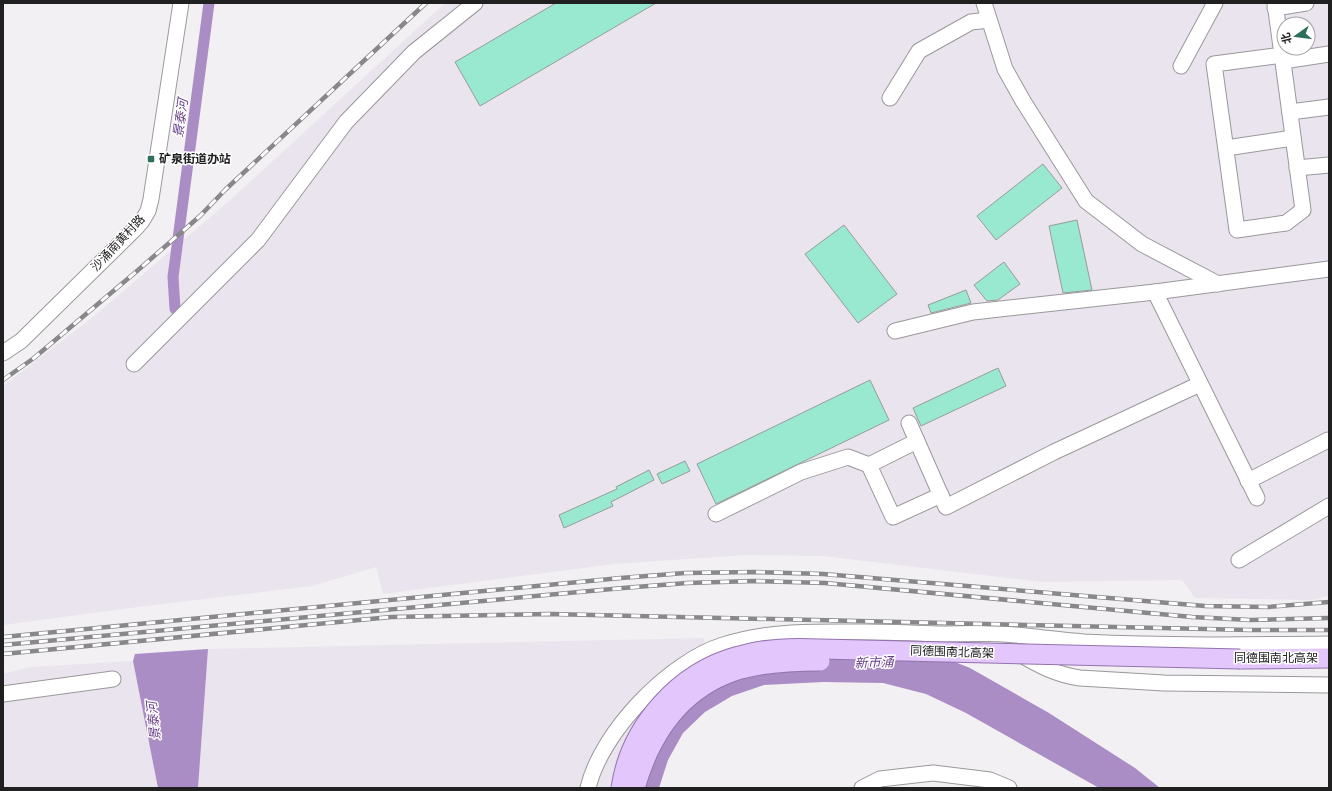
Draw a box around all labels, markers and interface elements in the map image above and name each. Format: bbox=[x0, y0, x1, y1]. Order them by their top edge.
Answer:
north arrow bbox=[1276, 16, 1316, 56]
text: 北 bbox=[1278, 31, 1294, 45]
water label: 景泰河 bbox=[169, 95, 192, 139]
place label: 矿泉街道办站 bbox=[159, 151, 231, 166]
marker: 矿泉街道办站 bbox=[146, 154, 156, 164]
street label: 沙涌南黄村路 bbox=[88, 211, 148, 274]
street label: 同德围南北高架 bbox=[910, 643, 994, 660]
street label: 同德围南北高架 bbox=[1234, 650, 1318, 665]
water label: 新市涌 bbox=[854, 653, 896, 672]
water label: 景泰河 bbox=[143, 698, 164, 741]

